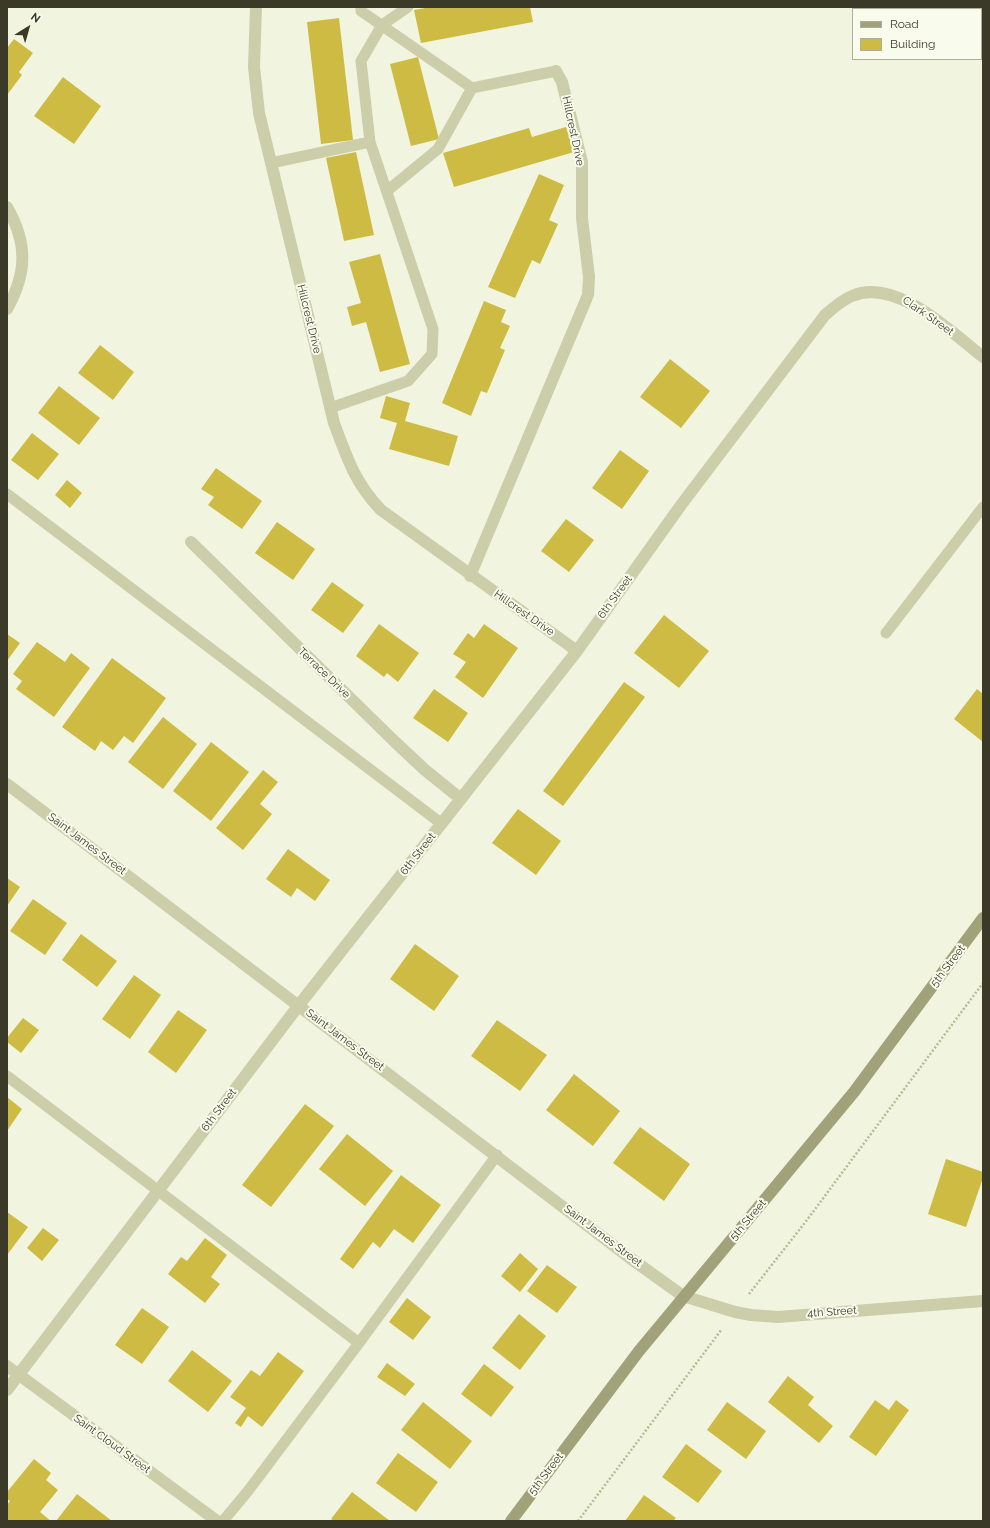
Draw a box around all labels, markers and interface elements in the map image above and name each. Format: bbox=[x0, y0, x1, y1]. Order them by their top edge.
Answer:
north arrow bbox=[8, 8, 48, 48]
legend bbox=[852, 8, 982, 60]
text: N bbox=[28, 10, 43, 26]
text: Road bbox=[890, 17, 919, 31]
text: Building bbox=[890, 37, 936, 51]
street label: Hillcrest Drive bbox=[559, 95, 587, 167]
street label: Hillcrest Drive bbox=[294, 283, 324, 355]
street label: Clark Street bbox=[900, 294, 956, 338]
street label: 6th Street bbox=[595, 573, 635, 621]
street label: Hillcrest Drive bbox=[491, 587, 557, 639]
street label: Terrace Drive bbox=[295, 645, 353, 701]
street label: Saint James Street bbox=[45, 810, 129, 878]
street label: 6th Street bbox=[397, 830, 439, 878]
street label: 5th Street bbox=[928, 942, 968, 990]
street label: Saint James Street bbox=[303, 1006, 387, 1074]
street label: 6th Street bbox=[199, 1086, 239, 1134]
street label: 5th Street bbox=[727, 1197, 769, 1243]
street label: Saint James Street bbox=[561, 1202, 645, 1270]
street label: 4th Street bbox=[807, 1304, 857, 1320]
street label: Saint Cloud Street bbox=[71, 1412, 153, 1476]
street label: 5th Street bbox=[526, 1450, 566, 1498]

